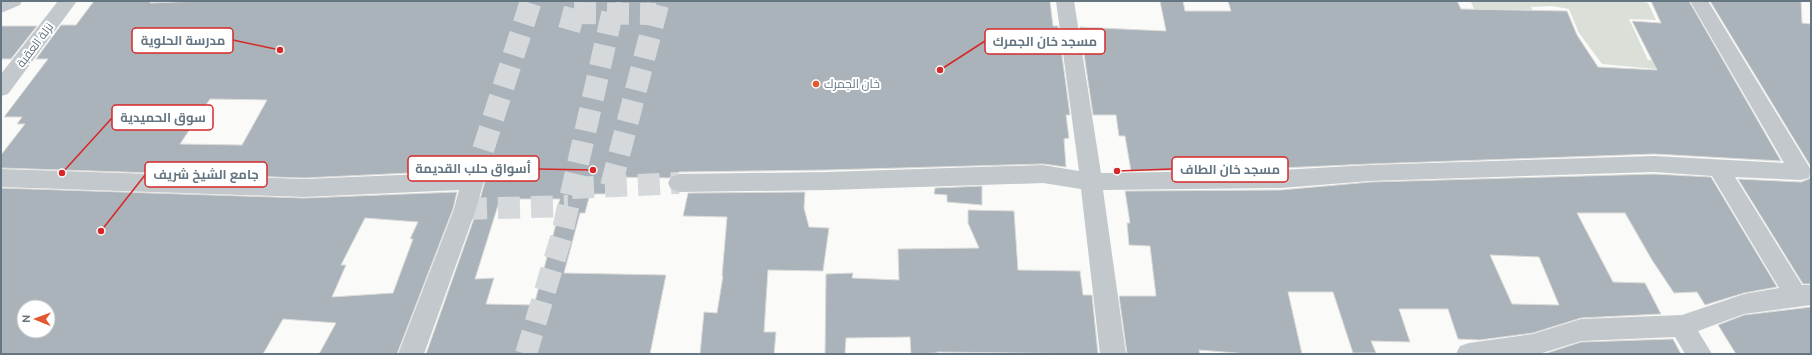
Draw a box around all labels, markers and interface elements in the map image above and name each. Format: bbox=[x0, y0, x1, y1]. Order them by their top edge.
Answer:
street label: نزلة العقبة bbox=[14, 20, 56, 70]
callout: مدرسة الحلوية bbox=[132, 28, 233, 53]
callout: مسجد خان الجمرك bbox=[985, 29, 1105, 54]
text: مدرسة الحلوية bbox=[141, 33, 225, 49]
text: مسجد خان الجمرك bbox=[993, 34, 1097, 49]
place label: خان الجمرك bbox=[824, 77, 880, 91]
marker: خان الجمرك bbox=[811, 79, 821, 89]
callout: سوق الحميدية bbox=[112, 105, 213, 130]
text: سوق الحميدية bbox=[120, 110, 206, 126]
callout: أسواق حلب القديمة bbox=[408, 156, 539, 181]
callout: مسجد خان الطاف bbox=[1172, 157, 1288, 182]
text: أسواق حلب القديمة bbox=[415, 160, 531, 177]
callout: جامع الشيخ شريف bbox=[145, 162, 267, 187]
text: مسجد خان الطاف bbox=[1180, 162, 1280, 177]
text: جامع الشيخ شريف bbox=[153, 167, 259, 183]
north arrow bbox=[16, 299, 56, 339]
text: N bbox=[20, 315, 32, 323]

